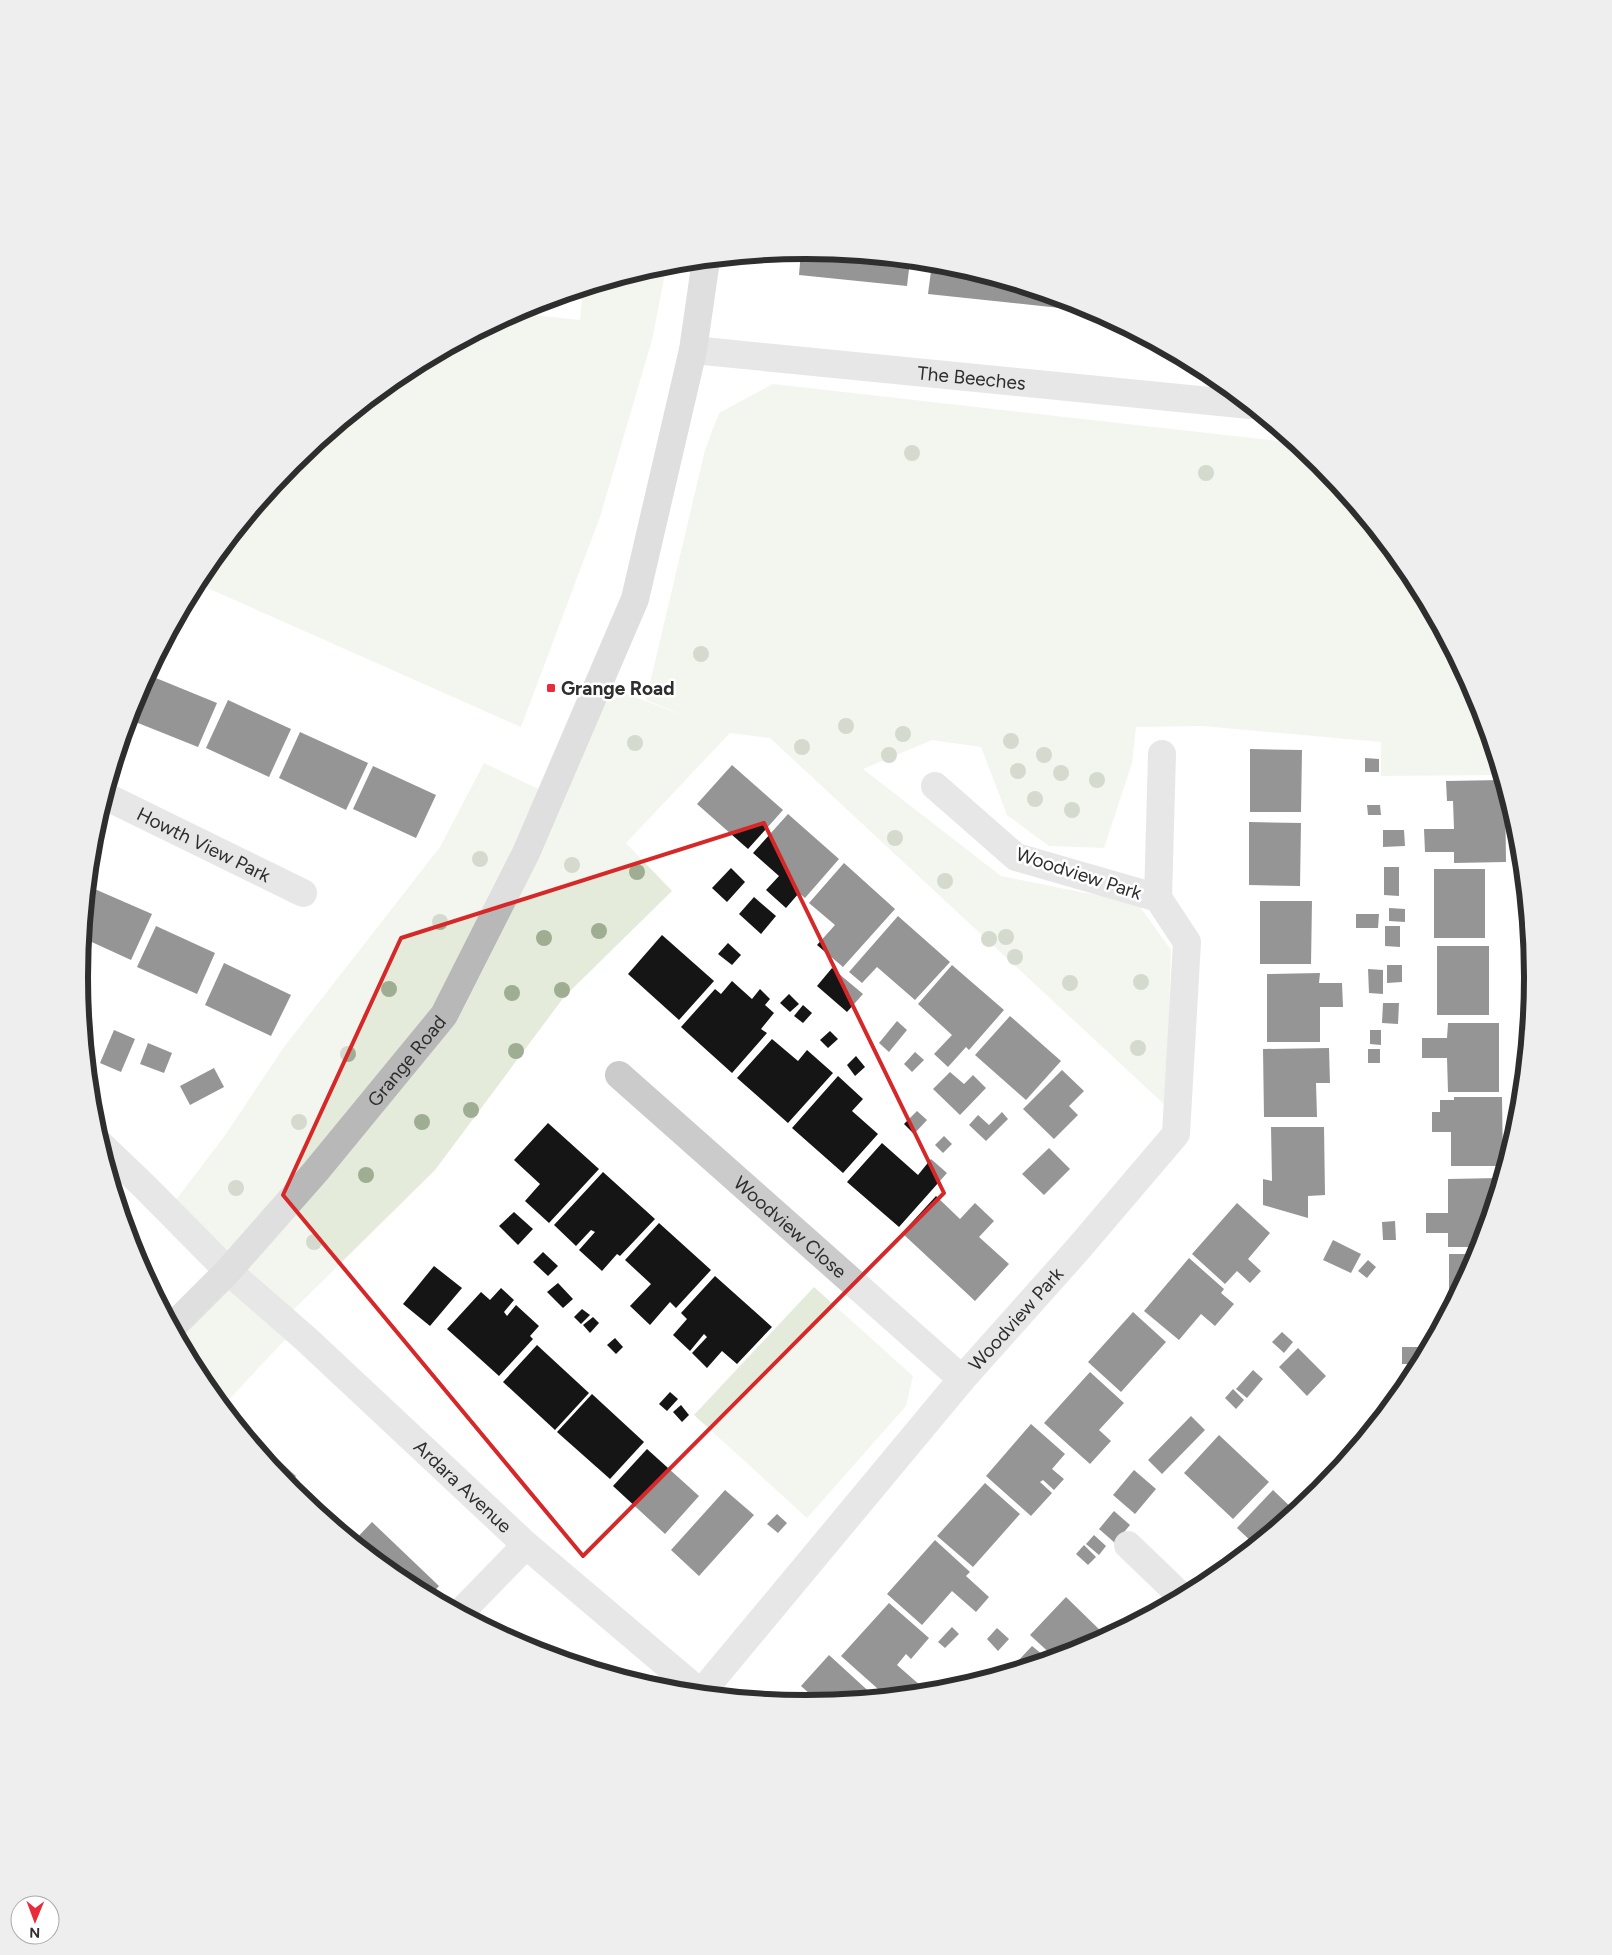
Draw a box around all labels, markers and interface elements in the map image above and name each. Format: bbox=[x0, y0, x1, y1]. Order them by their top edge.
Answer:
street label: The Beeches bbox=[916, 361, 1027, 395]
place label: Grange Road bbox=[561, 677, 674, 700]
marker: Grange Road bbox=[545, 682, 557, 694]
street label: Howth View Park bbox=[133, 802, 275, 888]
street label: Woodview Park bbox=[1013, 842, 1145, 905]
street label: Grange Road bbox=[363, 1011, 451, 1111]
street label: Woodview Close bbox=[729, 1171, 851, 1283]
street label: Woodview Park bbox=[964, 1262, 1069, 1376]
street label: Ardara Avenue bbox=[409, 1435, 516, 1538]
north arrow bbox=[10, 1895, 60, 1945]
text: N bbox=[29, 1924, 40, 1941]

